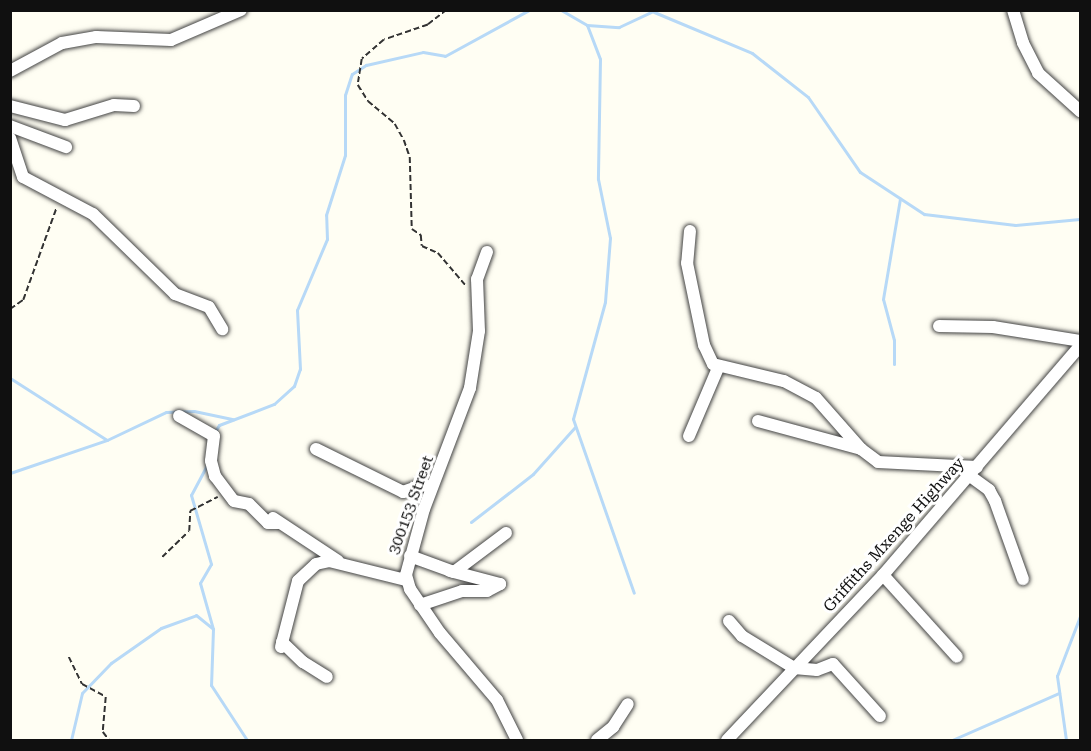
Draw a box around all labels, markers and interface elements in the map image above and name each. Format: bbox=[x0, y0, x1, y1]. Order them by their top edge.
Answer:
street label: 300153 Street bbox=[384, 453, 438, 557]
street label: Griffiths Mxenge Highway bbox=[819, 454, 969, 616]

